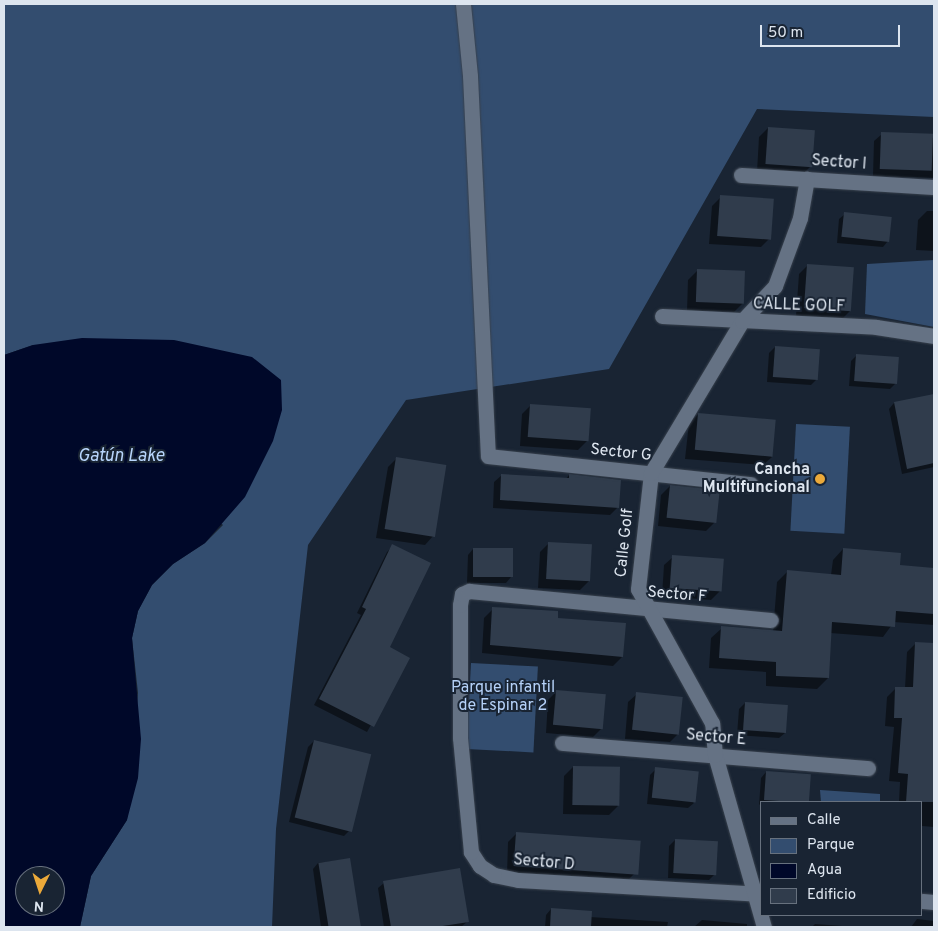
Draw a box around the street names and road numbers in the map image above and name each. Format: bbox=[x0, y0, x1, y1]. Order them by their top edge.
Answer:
street label: Sector I bbox=[811, 151, 867, 175]
street label: CALLE GOLF bbox=[753, 295, 845, 317]
street label: Sector G bbox=[589, 440, 653, 466]
street label: Calle Golf bbox=[612, 508, 638, 578]
street label: Sector F bbox=[646, 583, 708, 607]
street label: Sector E bbox=[685, 726, 747, 750]
street label: Sector D bbox=[512, 851, 576, 875]

